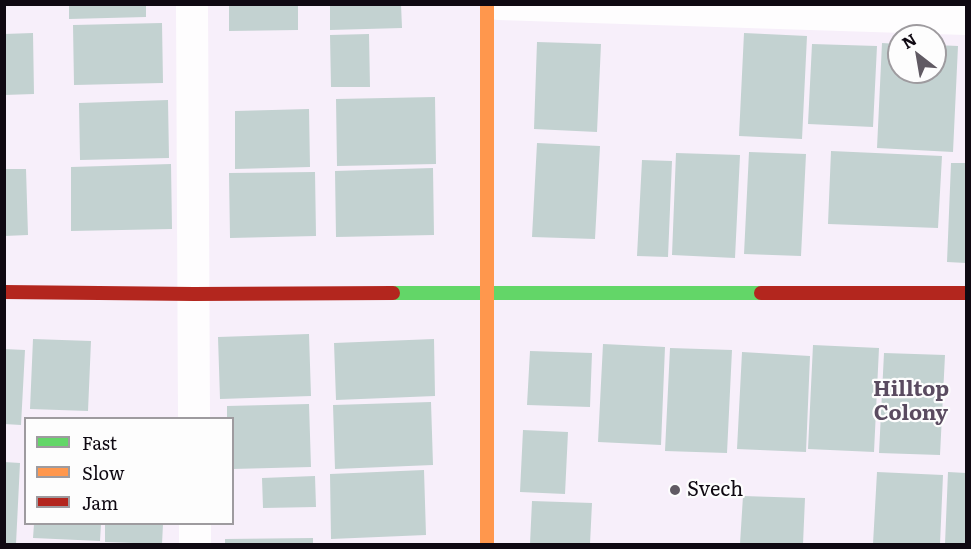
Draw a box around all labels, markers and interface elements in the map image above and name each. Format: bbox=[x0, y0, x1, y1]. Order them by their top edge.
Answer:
north arrow bbox=[887, 24, 947, 84]
text: N bbox=[897, 27, 921, 54]
district label: Hilltop Colony bbox=[873, 377, 949, 427]
legend bbox=[24, 417, 234, 525]
text: Fast bbox=[82, 429, 117, 456]
text: Slow bbox=[82, 459, 124, 486]
place label: Svech bbox=[687, 478, 743, 502]
marker: Svech bbox=[668, 483, 682, 497]
text: Jam bbox=[82, 489, 118, 516]

